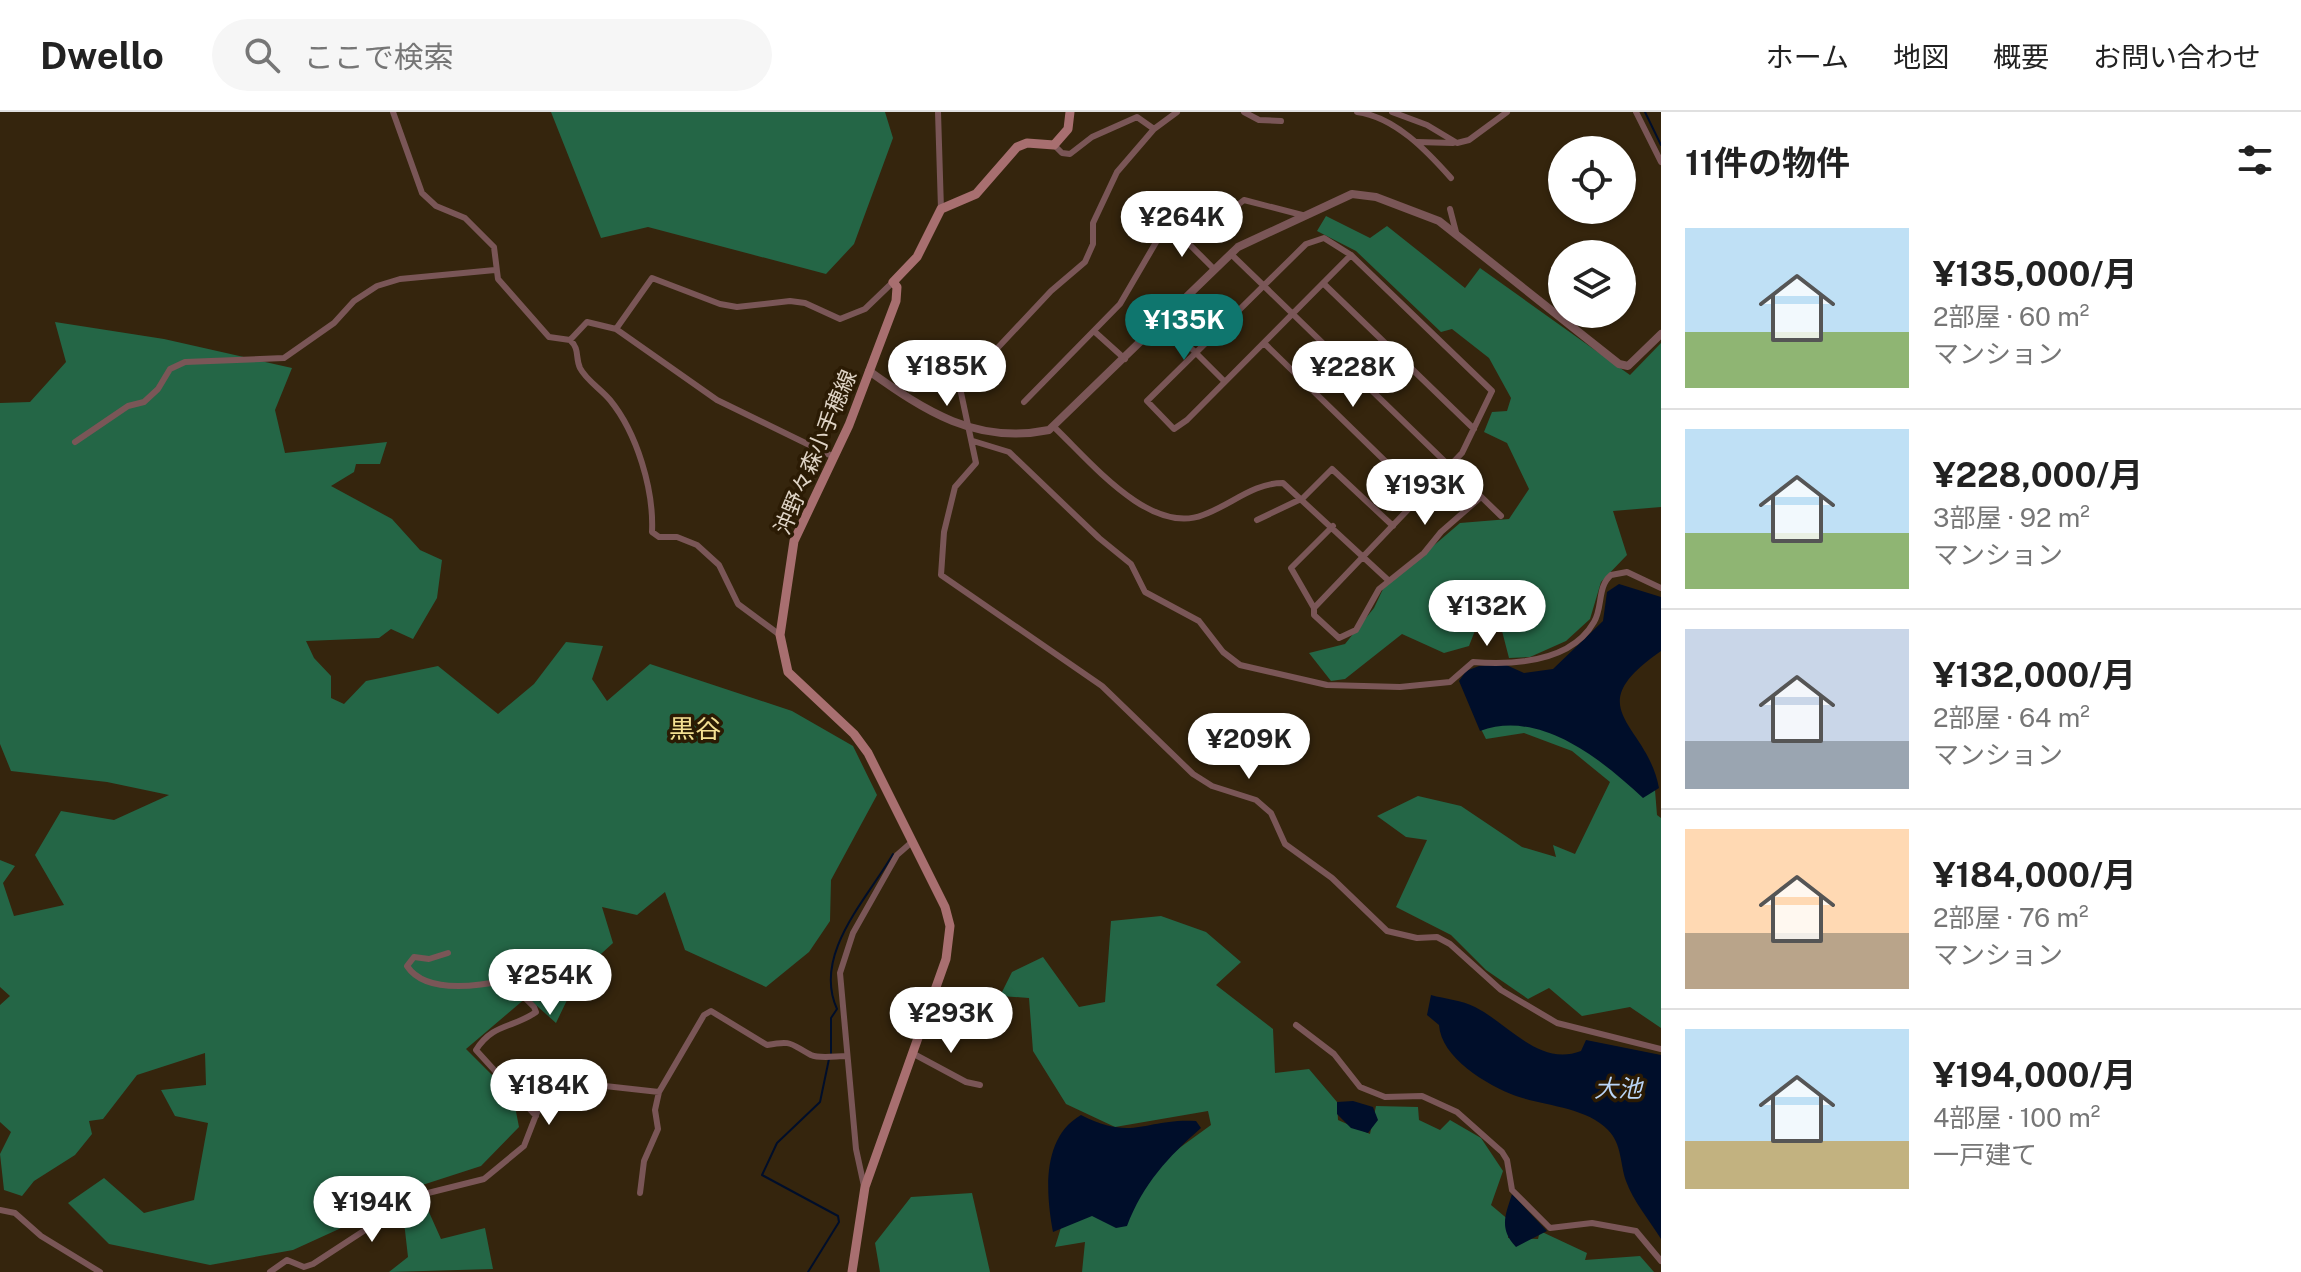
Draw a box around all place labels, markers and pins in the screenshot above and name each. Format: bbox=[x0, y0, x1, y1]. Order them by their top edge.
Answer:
pin: ¥264K bbox=[1126, 191, 1238, 259]
pin: ¥135K bbox=[1128, 294, 1240, 362]
pin: ¥185K bbox=[891, 340, 1003, 408]
pin: ¥228K bbox=[1297, 341, 1409, 409]
pin: ¥193K bbox=[1369, 459, 1481, 527]
pin: ¥132K bbox=[1431, 580, 1543, 648]
pin: ¥209K bbox=[1193, 713, 1305, 781]
pin: ¥254K bbox=[494, 949, 606, 1017]
pin: ¥293K bbox=[895, 987, 1007, 1055]
pin: ¥184K bbox=[493, 1059, 605, 1127]
pin: ¥194K bbox=[316, 1176, 428, 1244]

